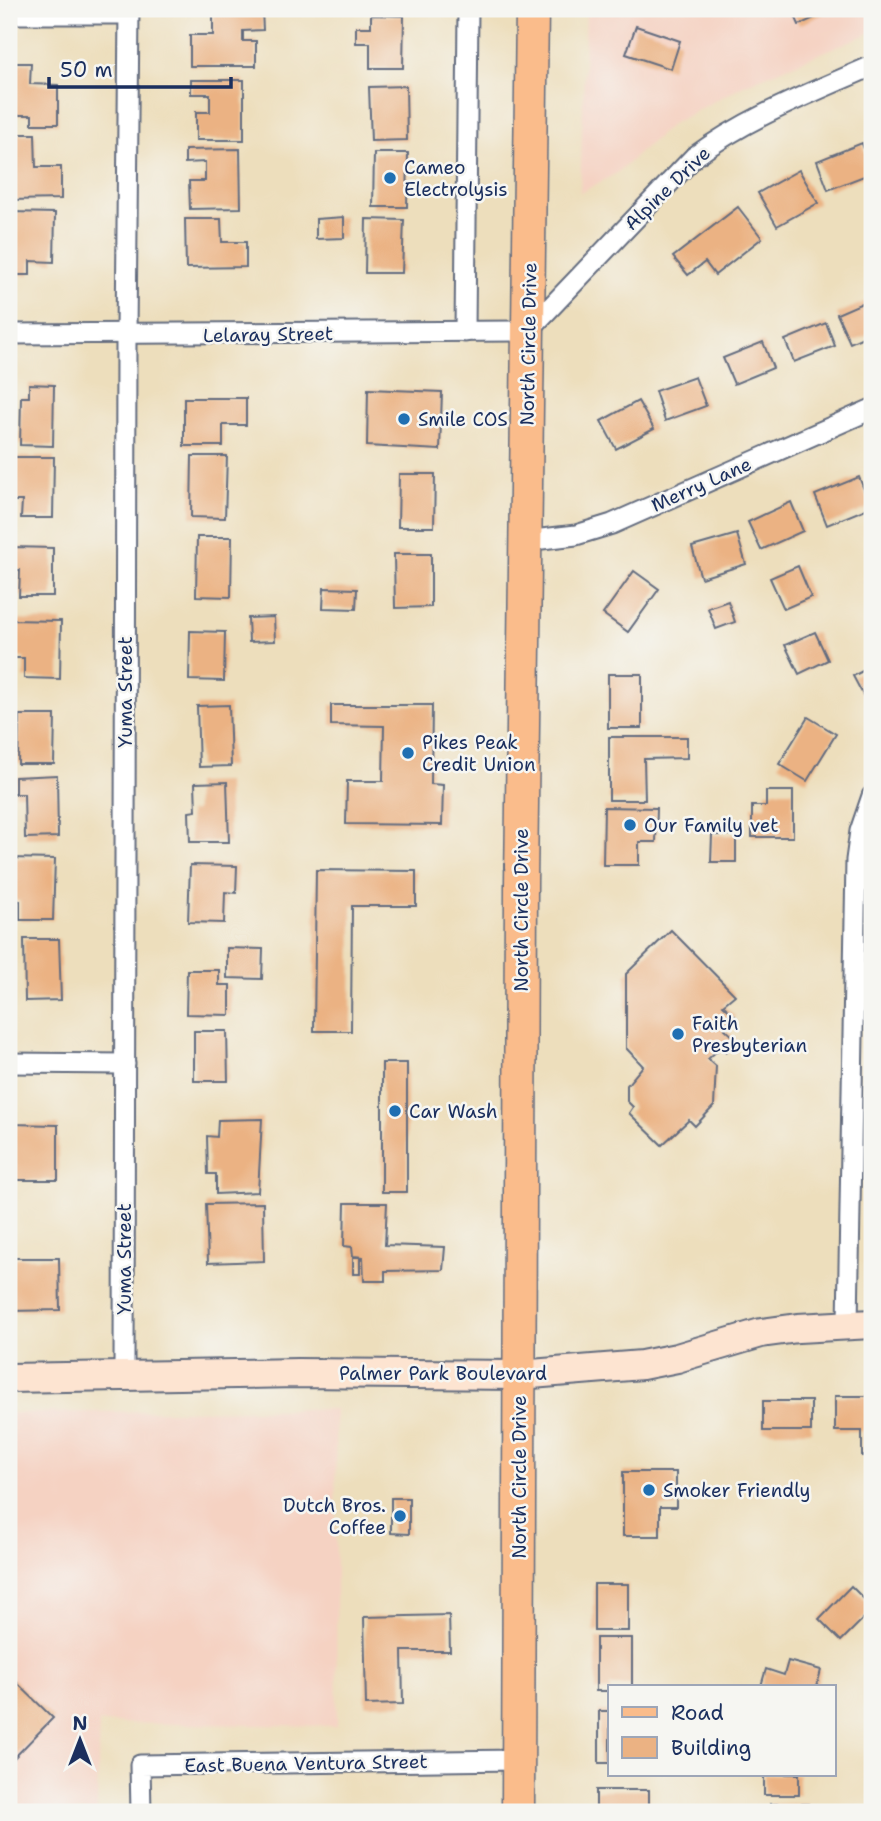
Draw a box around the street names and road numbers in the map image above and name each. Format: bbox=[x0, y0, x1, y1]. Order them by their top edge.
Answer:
street label: Alpine Drive bbox=[619, 141, 716, 236]
street label: North Circle Drive bbox=[515, 262, 542, 426]
street label: Lelaray Street bbox=[203, 321, 333, 348]
street label: Merry Lane bbox=[647, 451, 755, 518]
street label: Yuma Street bbox=[113, 636, 138, 748]
street label: North Circle Drive bbox=[509, 828, 534, 992]
street label: Yuma Street bbox=[112, 1203, 137, 1315]
street label: Palmer Park Boulevard bbox=[339, 1361, 547, 1386]
street label: North Circle Drive bbox=[507, 1395, 532, 1559]
street label: East Buena Ventura Street bbox=[184, 1749, 428, 1778]

